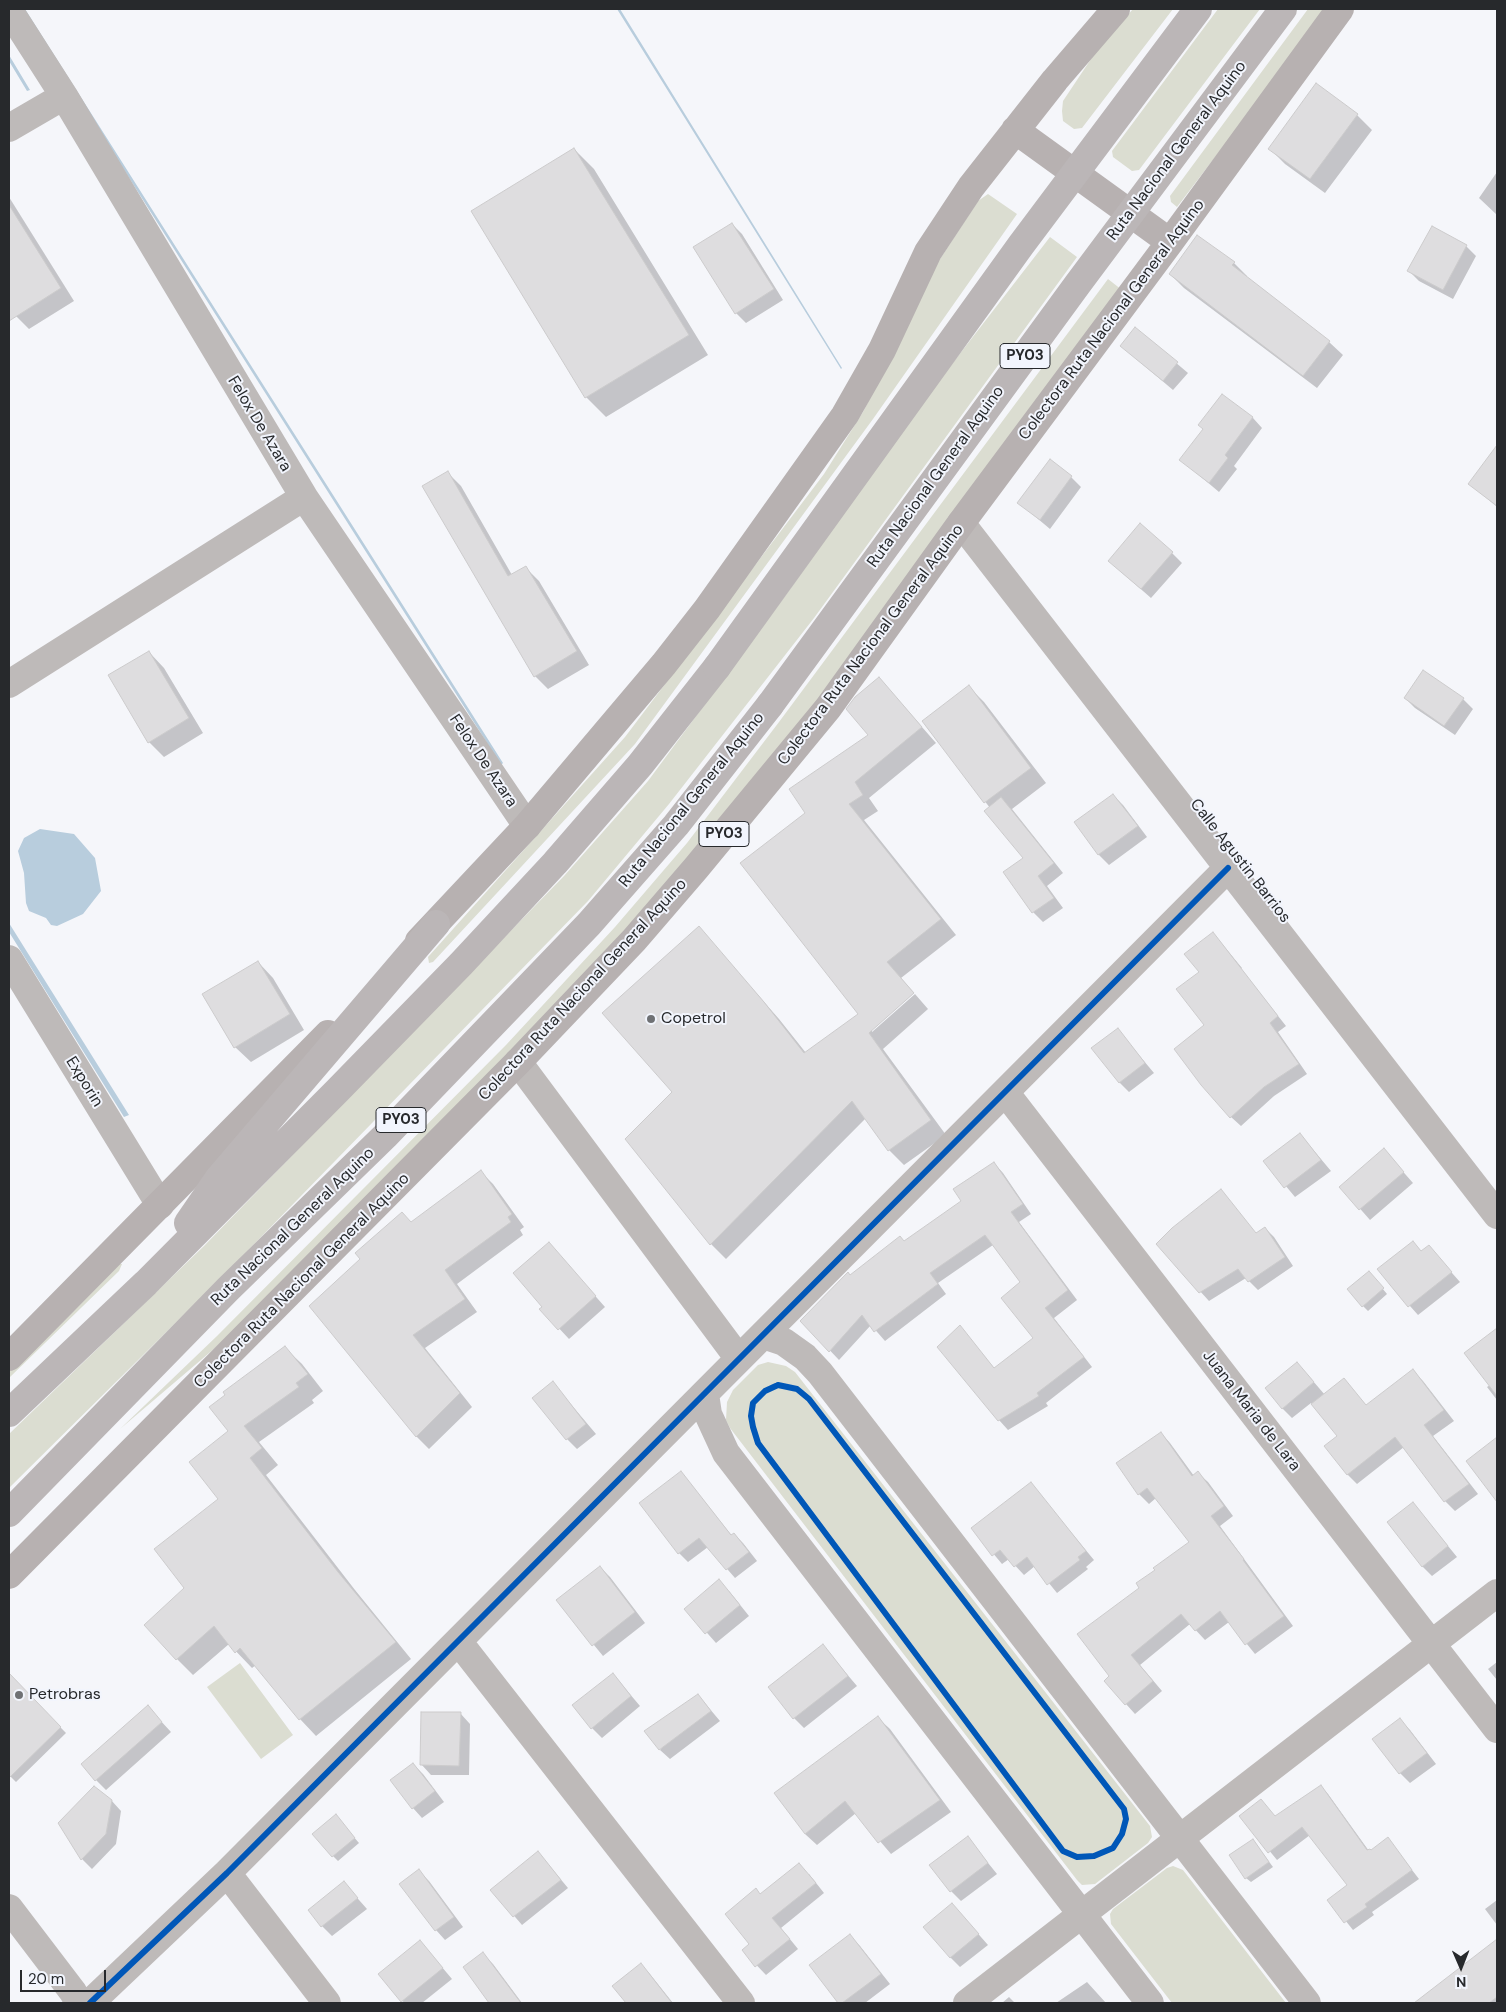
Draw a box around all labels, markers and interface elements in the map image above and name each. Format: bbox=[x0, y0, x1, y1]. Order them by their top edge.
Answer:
street label: Ruta Nacional General Aquino bbox=[1103, 57, 1251, 245]
street label: Colectora Ruta Nacional General Aquino bbox=[1015, 196, 1209, 444]
road number: PY03 bbox=[1000, 344, 1050, 368]
street label: Felox De Azara bbox=[223, 373, 295, 475]
street label: Ruta Nacional General Aquino bbox=[864, 382, 1008, 572]
street label: Colectora Ruta Nacional General Aquino bbox=[774, 521, 968, 769]
street label: Ruta Nacional General Aquino bbox=[615, 709, 769, 891]
street label: Felox De Azara bbox=[445, 711, 521, 811]
street label: Calle Agustin Barrios bbox=[1186, 795, 1294, 927]
road number: PY03 bbox=[699, 822, 749, 846]
street label: Colectora Ruta Nacional General Aquino bbox=[475, 875, 691, 1105]
place label: Copetrol bbox=[661, 1009, 726, 1029]
marker: Copetrol bbox=[645, 1013, 657, 1025]
street label: Exporin bbox=[61, 1053, 107, 1111]
road number: PY03 bbox=[376, 1108, 426, 1132]
street label: Ruta Nacional General Aquino bbox=[207, 1144, 379, 1310]
street label: Colectora Ruta Nacional General Aquino bbox=[190, 1169, 414, 1393]
street label: Juana Maria de Lara bbox=[1198, 1347, 1304, 1475]
place label: Petrobras bbox=[29, 1685, 101, 1705]
marker: Petrobras bbox=[13, 1689, 25, 1701]
north arrow bbox=[1436, 1942, 1486, 1992]
scale bar bbox=[22, 1960, 109, 1992]
text: 20 m bbox=[28, 1969, 64, 1989]
text: N bbox=[1456, 1973, 1467, 1991]

